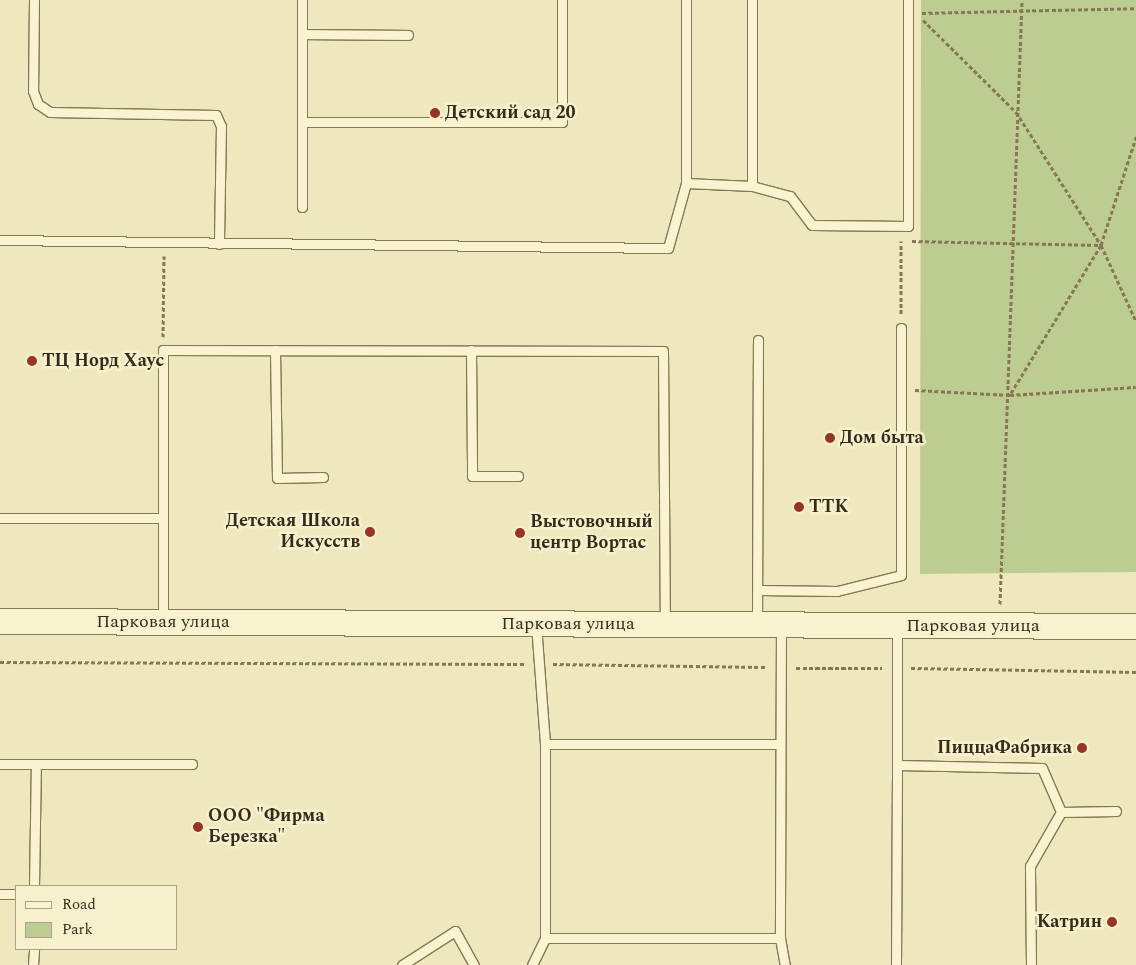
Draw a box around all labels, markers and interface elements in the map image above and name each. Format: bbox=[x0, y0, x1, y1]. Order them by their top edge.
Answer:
place label: Детский сад 20 bbox=[445, 102, 576, 124]
marker: Детский сад 20 bbox=[429, 107, 441, 119]
place label: ТЦ Норд Хаус bbox=[42, 350, 164, 372]
marker: ТЦ Норд Хаус bbox=[26, 355, 38, 367]
place label: Дом быта bbox=[840, 427, 924, 449]
marker: Дом быта bbox=[824, 432, 836, 444]
place label: ТТК bbox=[809, 496, 848, 518]
marker: ТТК bbox=[793, 501, 805, 513]
place label: Детская Школа Искусств bbox=[226, 511, 360, 554]
place label: Выстовочный центр Вортас bbox=[530, 512, 653, 554]
marker: Детская Школа Искусств bbox=[364, 526, 376, 538]
marker: Выстовочный центр Вортас bbox=[514, 527, 526, 539]
street label: Парковая улица bbox=[96, 611, 230, 633]
street label: Парковая улица bbox=[501, 613, 635, 635]
street label: Парковая улица bbox=[906, 615, 1040, 637]
place label: ПиццаФабрика bbox=[937, 737, 1072, 759]
marker: ПиццаФабрика bbox=[1076, 742, 1088, 754]
place label: ООО "Фирма Березка" bbox=[208, 806, 325, 849]
marker: ООО "Фирма Березка" bbox=[192, 821, 204, 833]
legend bbox=[15, 885, 178, 950]
text: Road bbox=[62, 893, 96, 916]
place label: Катрин bbox=[1037, 911, 1102, 933]
marker: Катрин bbox=[1106, 916, 1118, 928]
text: Park bbox=[62, 918, 93, 941]

